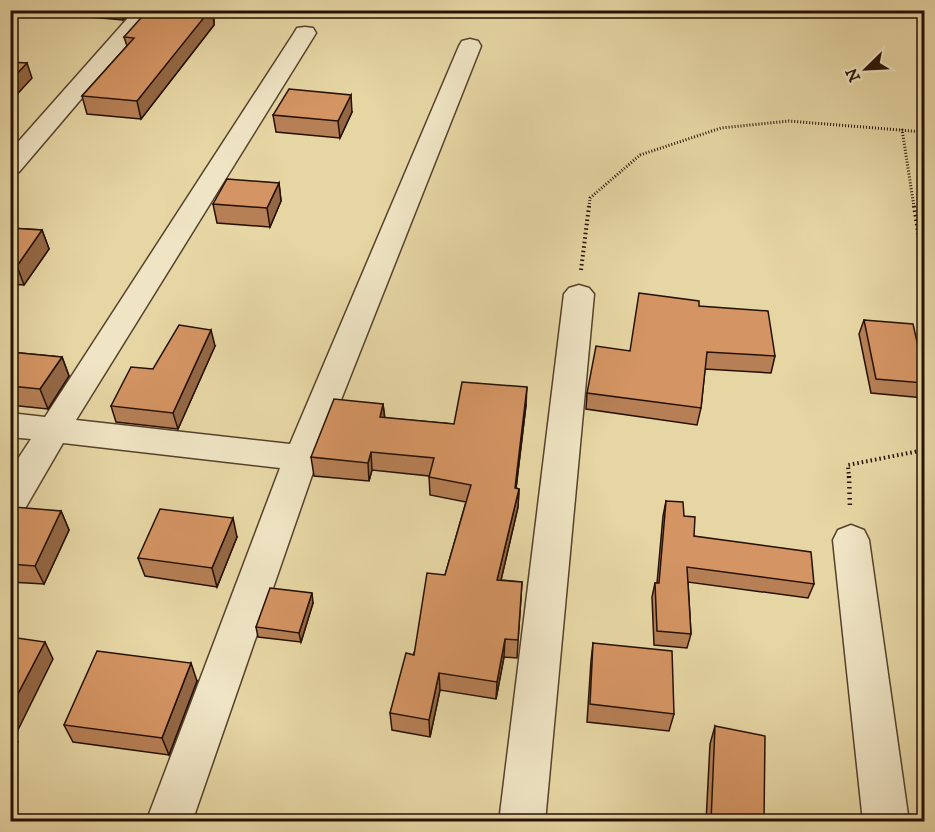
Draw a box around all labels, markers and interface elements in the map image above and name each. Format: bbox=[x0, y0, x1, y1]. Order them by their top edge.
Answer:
north arrow bbox=[836, 39, 896, 99]
text: N bbox=[841, 65, 865, 85]

